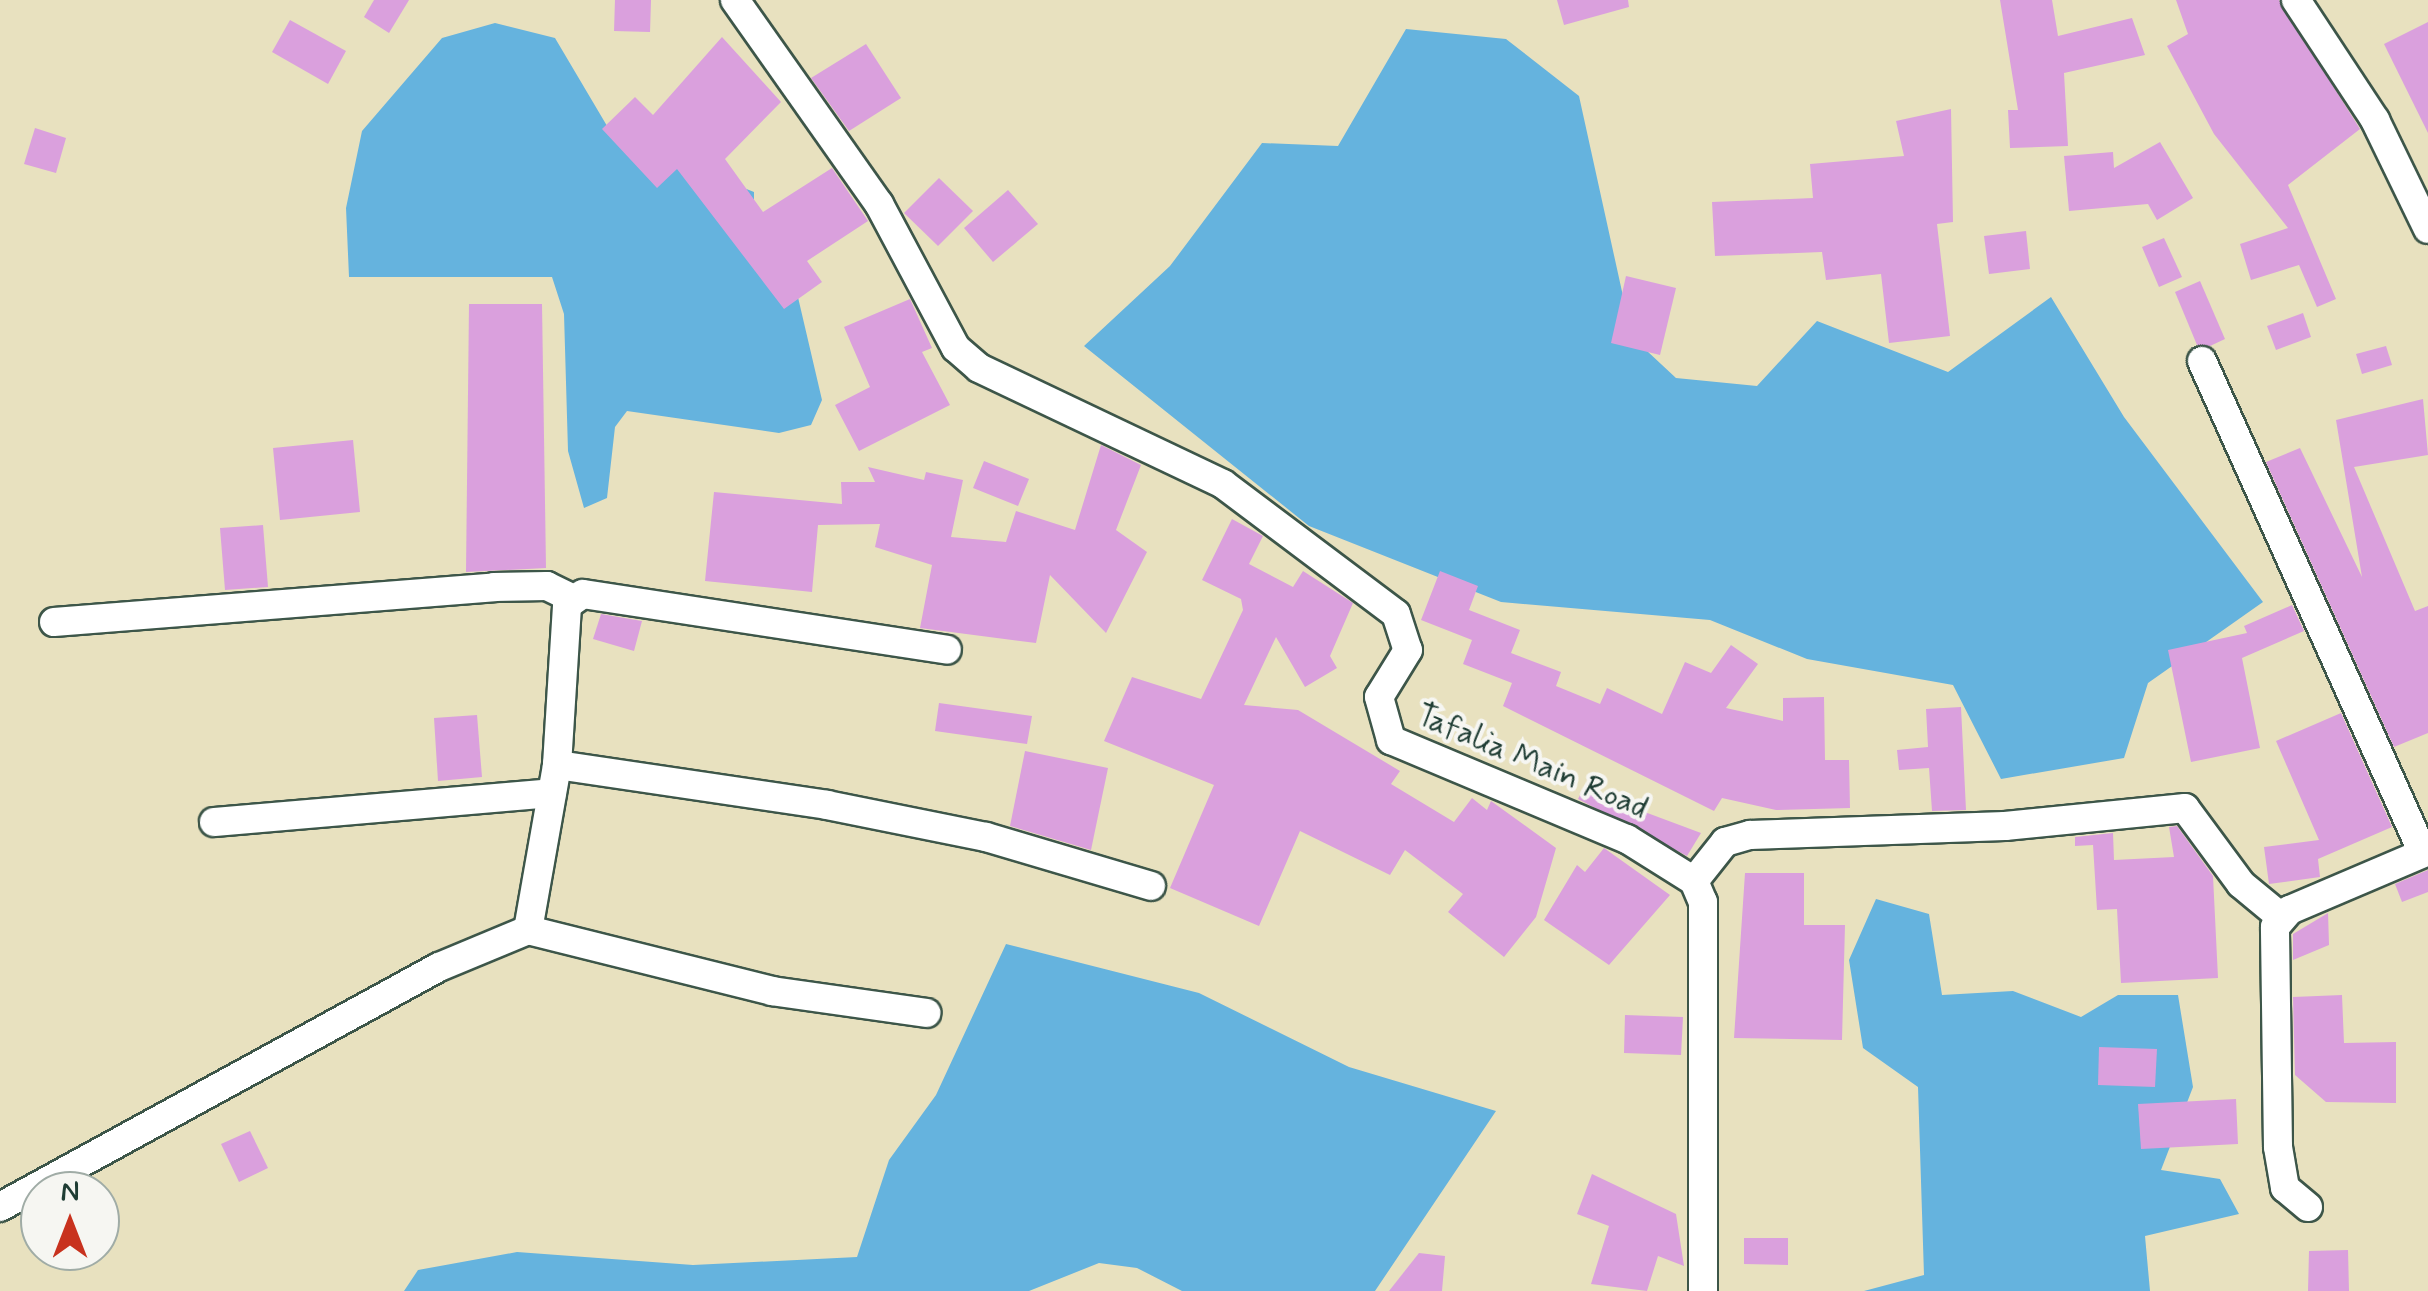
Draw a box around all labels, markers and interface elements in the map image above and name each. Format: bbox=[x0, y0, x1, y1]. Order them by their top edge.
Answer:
street label: Tafalia Main Road bbox=[1411, 696, 1653, 828]
north arrow bbox=[20, 1171, 120, 1271]
text: N bbox=[61, 1174, 79, 1211]

